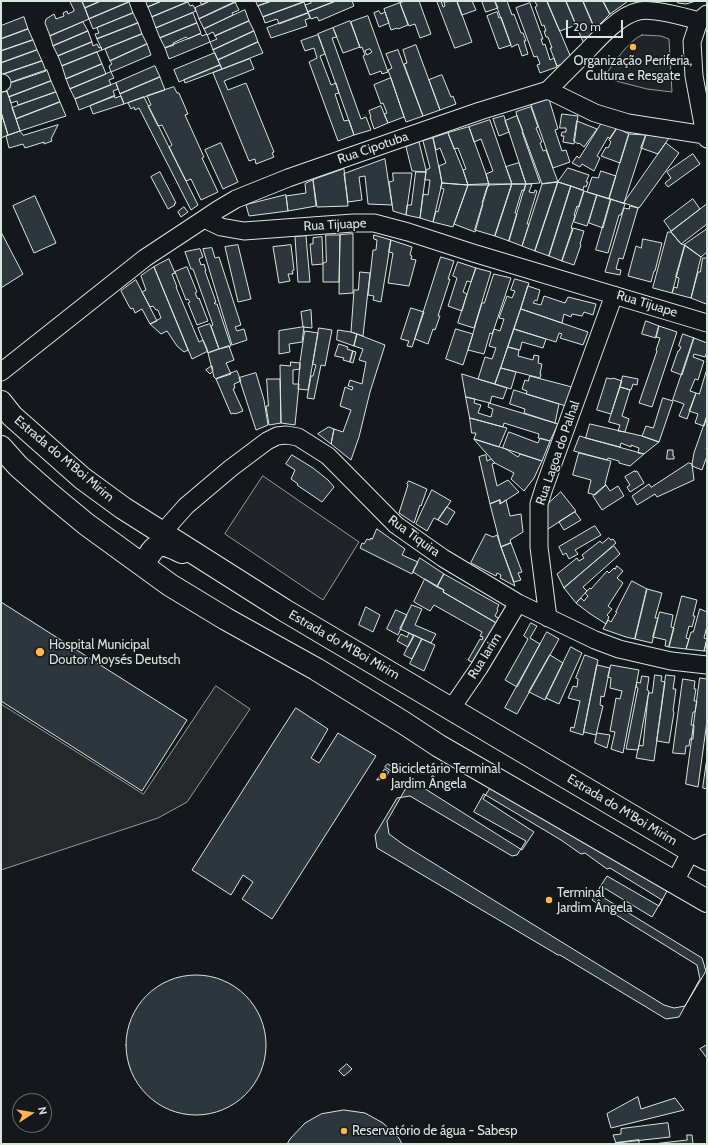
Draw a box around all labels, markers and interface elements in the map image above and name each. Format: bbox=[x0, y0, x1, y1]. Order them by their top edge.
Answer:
scale bar bbox=[568, 12, 625, 38]
text: 20 m bbox=[573, 19, 601, 34]
marker: Organização Periferia, Cultura e Resgate bbox=[628, 42, 638, 52]
place label: Organização Periferia, Cultura e Resgate bbox=[574, 53, 692, 84]
street label: Rua Cipotuba bbox=[336, 129, 410, 167]
street label: Rua Tijuape bbox=[303, 216, 367, 234]
street label: Rua Tijuape bbox=[615, 287, 679, 321]
street label: Rua Lagoa do Palhal bbox=[533, 399, 583, 507]
street label: Estrada do M'Boi Mirim bbox=[11, 413, 117, 505]
street label: Rua Tiquira bbox=[385, 512, 443, 560]
street label: Estrada do M'Boi Mirim bbox=[286, 607, 402, 683]
street label: Rua Iarim bbox=[465, 630, 505, 682]
place label: Hospital Municipal Doutor Moysés Deutsch bbox=[49, 637, 181, 668]
marker: Hospital Municipal Doutor Moysés Deutsch bbox=[34, 646, 46, 658]
place label: Bicicletário Terminal Jardim Ângela bbox=[391, 761, 501, 792]
marker: Bicicletário Terminal Jardim Ângela bbox=[378, 771, 388, 781]
street label: Estrada do M'Boi Mirim bbox=[564, 771, 680, 849]
place label: Terminal Jardim Ângela bbox=[557, 885, 632, 916]
marker: Terminal Jardim Ângela bbox=[544, 895, 554, 905]
north arrow bbox=[12, 1093, 52, 1133]
text: N bbox=[35, 1105, 50, 1116]
place label: Reservatório de água - Sabesp bbox=[352, 1123, 517, 1139]
marker: Reservatório de água - Sabesp bbox=[339, 1126, 349, 1136]

